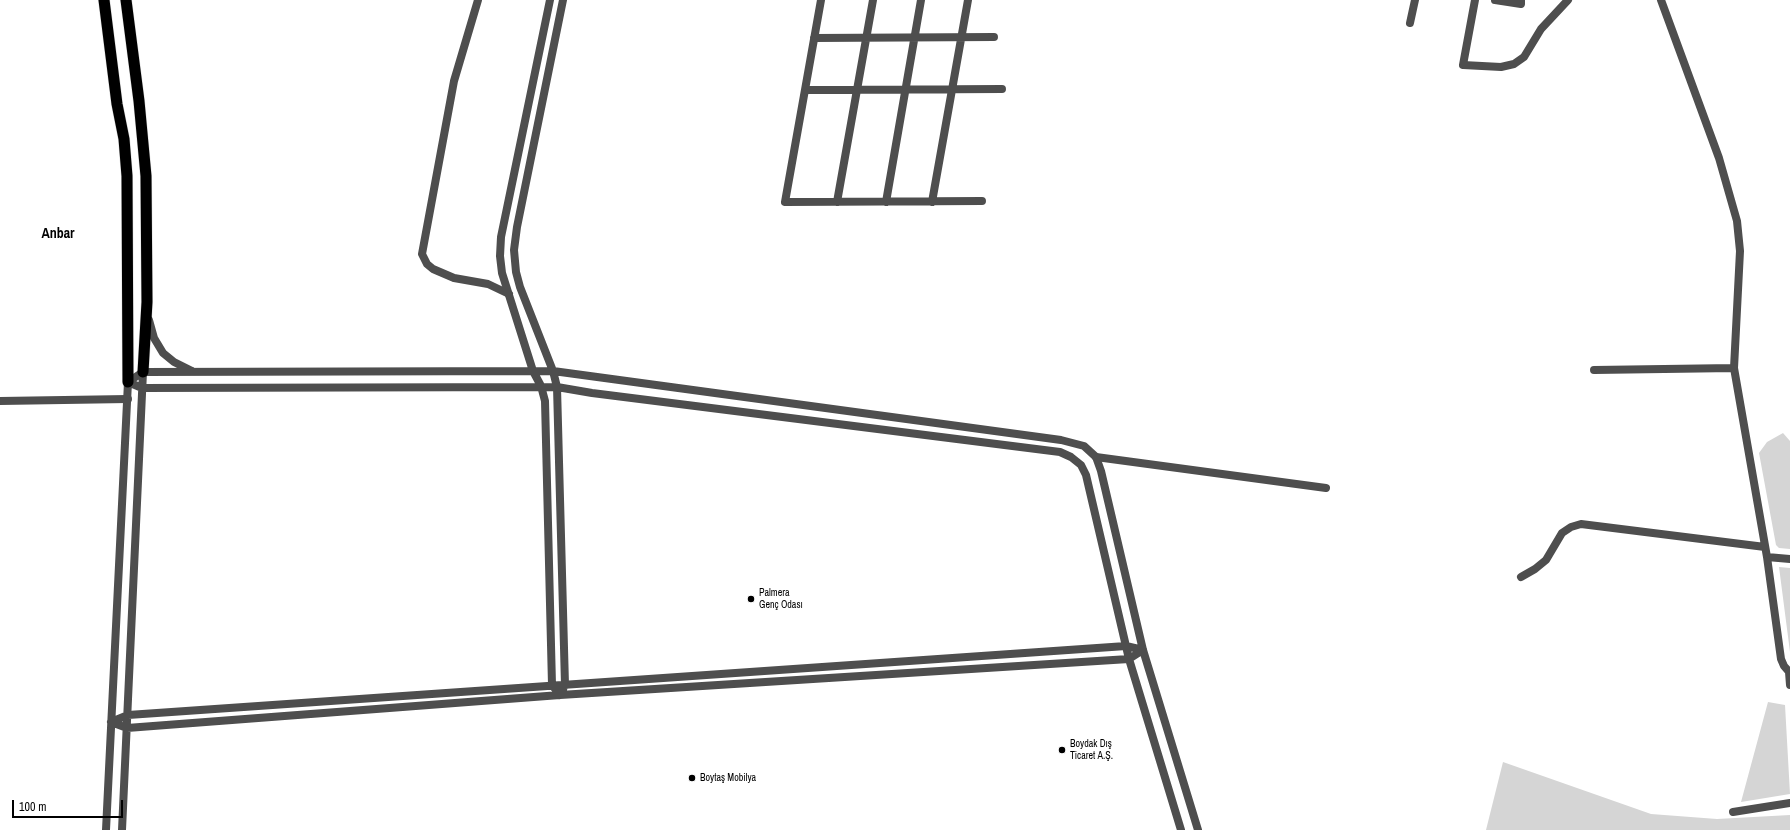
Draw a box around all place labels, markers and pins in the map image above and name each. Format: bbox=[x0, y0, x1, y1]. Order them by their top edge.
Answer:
place label: Palmera Genç Odası bbox=[759, 587, 803, 610]
marker: Palmera Genç Odası bbox=[746, 594, 756, 604]
place label: Boydak Dış Ticaret A.Ş. bbox=[1070, 738, 1113, 762]
marker: Boydak Dış Ticaret A.Ş. bbox=[1057, 745, 1067, 755]
place label: Boytaş Mobilya bbox=[700, 772, 756, 784]
marker: Boytaş Mobilya bbox=[687, 773, 697, 783]

